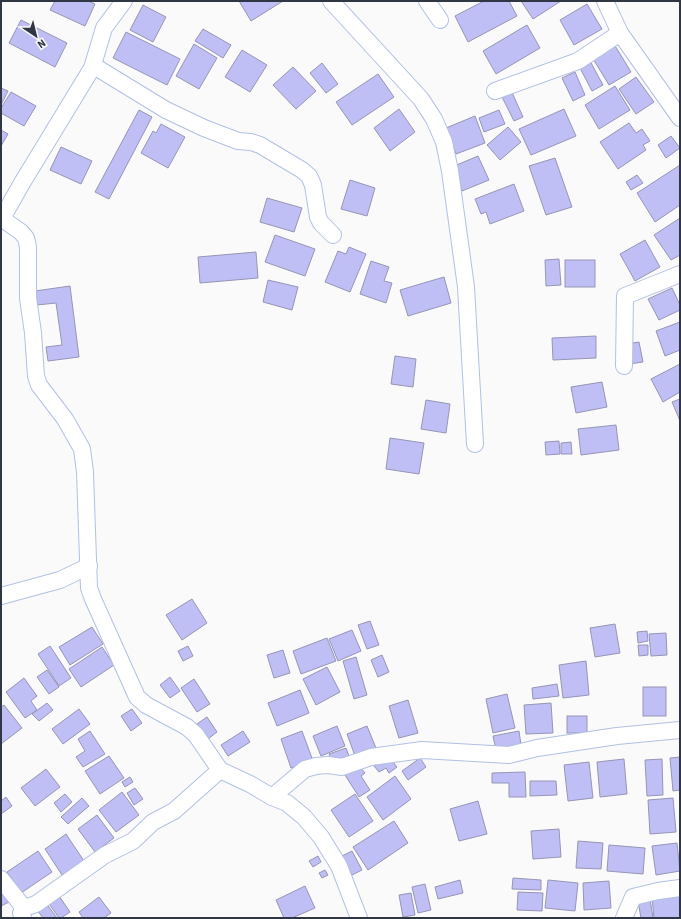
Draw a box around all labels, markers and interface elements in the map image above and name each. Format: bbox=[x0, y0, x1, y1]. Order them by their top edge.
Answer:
north arrow bbox=[16, 16, 56, 56]
text: N bbox=[34, 36, 49, 52]

